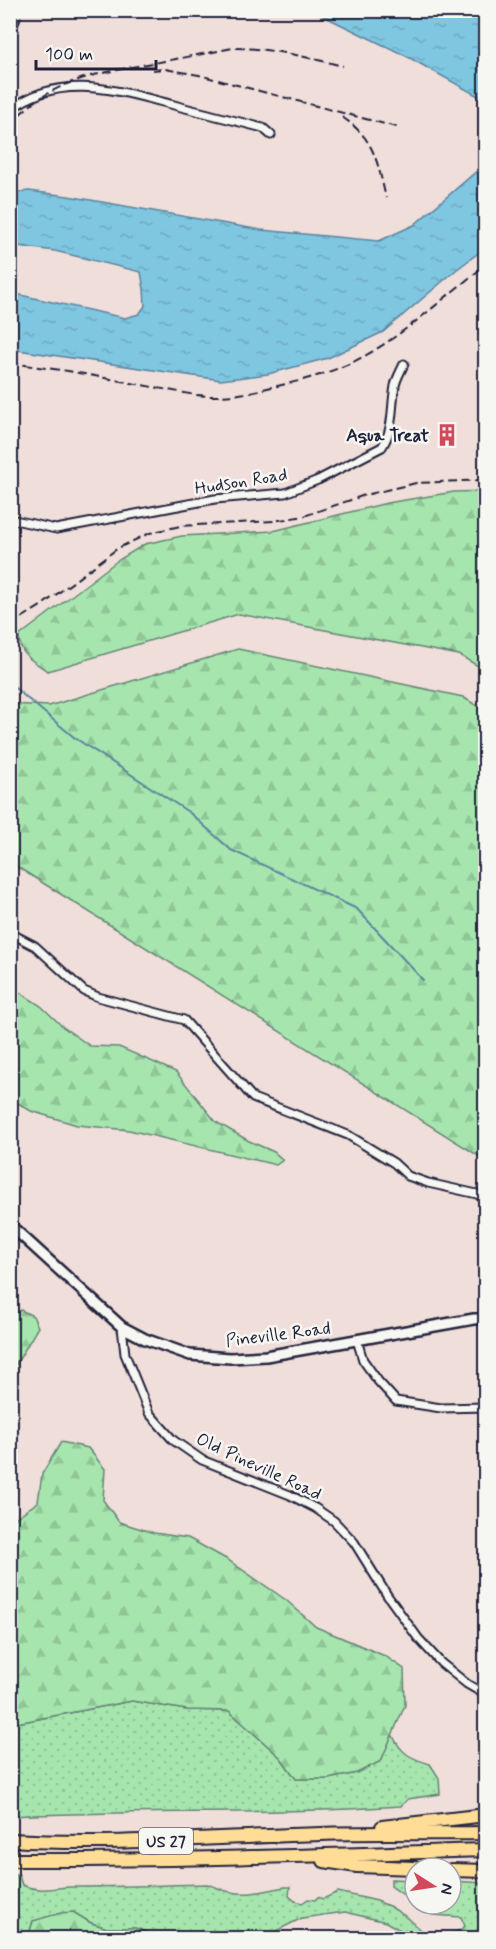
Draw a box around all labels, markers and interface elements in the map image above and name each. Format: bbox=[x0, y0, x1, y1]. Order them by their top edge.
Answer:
scale bar bbox=[36, 33, 156, 71]
text: 100 m bbox=[45, 43, 93, 67]
building icon: Aqua Treat bbox=[434, 422, 460, 448]
place label: Aqua Treat bbox=[346, 424, 429, 448]
street label: Hudson Road bbox=[193, 463, 289, 501]
street label: Pineville Road bbox=[224, 1317, 332, 1353]
street label: Old Pineville Road bbox=[192, 1427, 325, 1506]
road number: US 27 bbox=[139, 1828, 193, 1854]
north arrow bbox=[403, 1856, 463, 1916]
text: N bbox=[435, 1881, 458, 1896]

